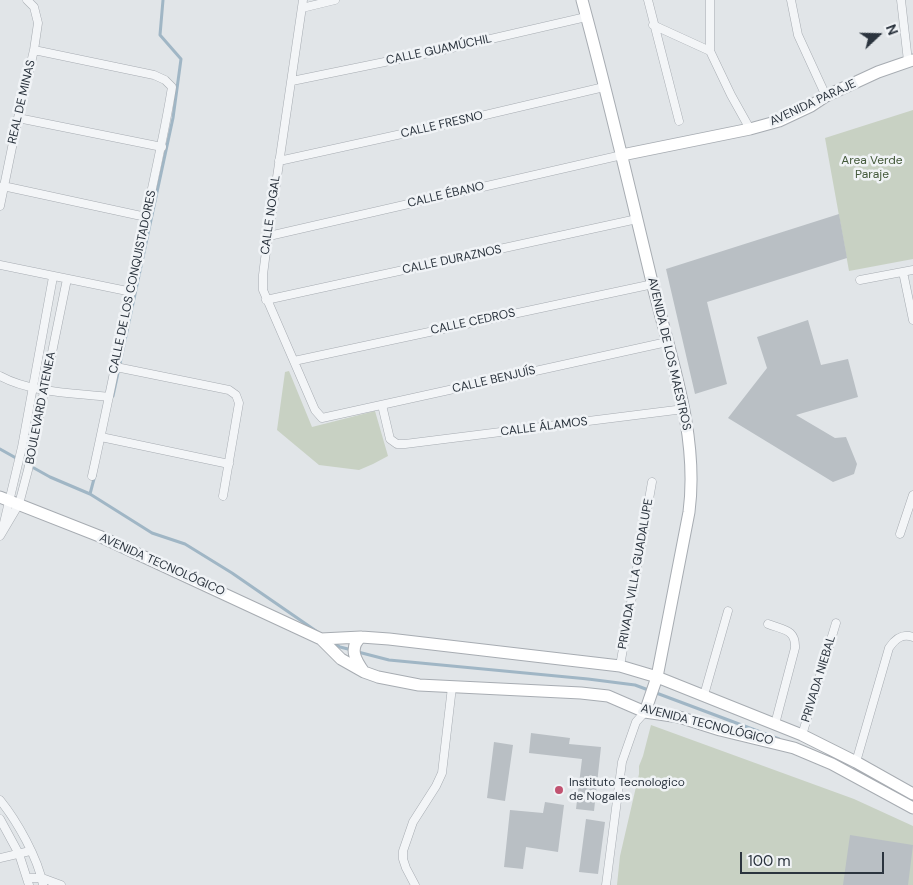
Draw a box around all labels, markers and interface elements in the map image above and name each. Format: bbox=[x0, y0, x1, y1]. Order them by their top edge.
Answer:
north arrow bbox=[853, 10, 903, 60]
text: N bbox=[882, 22, 902, 38]
street label: CALLE GUAMÚCHIL bbox=[385, 32, 493, 68]
street label: REAL DE MINAS bbox=[5, 59, 39, 145]
street label: AVENIDA PARAJE bbox=[768, 77, 858, 129]
street label: CALLE FRESNO bbox=[400, 109, 484, 141]
park label: Area Verde Paraje bbox=[841, 154, 903, 182]
street label: CALLE NOGAL bbox=[258, 174, 284, 256]
street label: CALLE ÉBANO bbox=[406, 179, 486, 211]
street label: CALLE DE LOS CONQUISTADORES bbox=[106, 189, 160, 375]
street label: CALLE DURAZNOS bbox=[401, 242, 503, 278]
street label: AVENIDA DE LOS MAESTROS bbox=[644, 276, 694, 432]
street label: CALLE CEDROS bbox=[429, 306, 517, 338]
street label: BOULEVARD ATENEA bbox=[23, 350, 59, 466]
street label: CALLE BENJUÍS bbox=[451, 363, 537, 397]
street label: CALLE ÁLAMOS bbox=[500, 415, 588, 439]
street label: PRIVADA VILLA GUADALUPE bbox=[616, 497, 656, 651]
street label: AVENIDA TECNOLÓGICO bbox=[97, 531, 227, 599]
street label: PRIVADA NIEBAL bbox=[799, 634, 839, 724]
street label: AVENIDA TECNOLÓGICO bbox=[639, 702, 775, 748]
place label: Instituto Tecnologico de Nogales bbox=[569, 776, 685, 804]
marker: Instituto Tecnologico de Nogales bbox=[553, 784, 565, 796]
scale bar bbox=[743, 842, 887, 874]
text: 100 m bbox=[748, 851, 791, 871]

